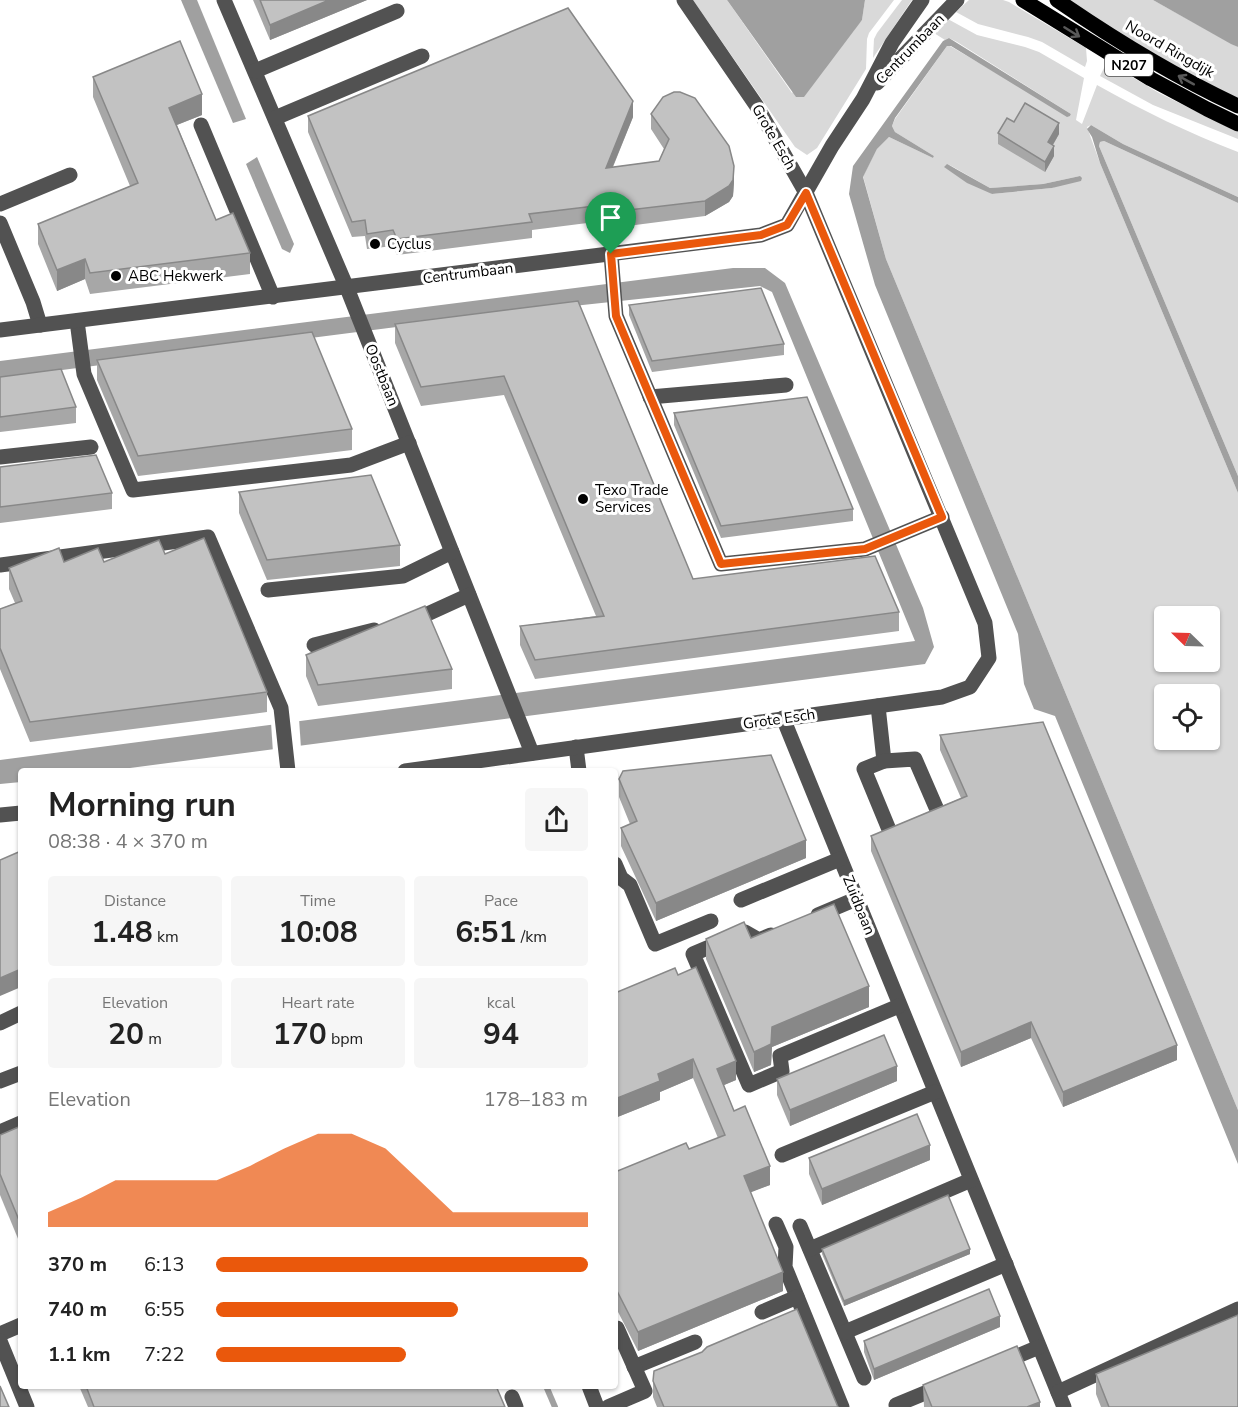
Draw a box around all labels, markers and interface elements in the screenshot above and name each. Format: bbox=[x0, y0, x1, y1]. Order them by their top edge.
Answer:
street label: Centrumbaan bbox=[871, 9, 949, 89]
street label: Noord Ringdijk bbox=[1122, 15, 1219, 83]
one-way arrow bbox=[1063, 26, 1080, 38]
road number: N207 bbox=[1105, 54, 1153, 76]
one-way arrow bbox=[1177, 73, 1194, 85]
street label: Grote Esch bbox=[747, 100, 801, 174]
pin bbox=[585, 192, 636, 254]
icon: arrive bbox=[594, 201, 627, 234]
place label: Cyclus bbox=[387, 234, 431, 254]
marker: Cyclus bbox=[368, 237, 382, 251]
street label: Centrumbaan bbox=[422, 258, 514, 288]
place label: ABC Hekwerk bbox=[128, 266, 224, 286]
marker: ABC Hekwerk bbox=[109, 269, 123, 283]
street label: Oostbaan bbox=[360, 341, 404, 409]
place label: Texo Trade Services bbox=[595, 480, 669, 517]
marker: Texo Trade Services bbox=[576, 492, 590, 506]
north arrow bbox=[1154, 606, 1220, 672]
map controls bbox=[1154, 606, 1220, 750]
button: locate bbox=[1154, 684, 1220, 750]
street label: Grote Esch bbox=[742, 704, 816, 734]
text: Morning run bbox=[48, 783, 236, 828]
button: share bbox=[525, 788, 588, 851]
text: 08:38 · 4 × 370 m bbox=[48, 828, 208, 855]
street label: Zuidbaan bbox=[838, 872, 880, 938]
text: Distance bbox=[104, 890, 166, 912]
text: Time bbox=[300, 890, 336, 912]
text: Pace bbox=[484, 890, 518, 912]
text: 1.48 bbox=[91, 912, 153, 953]
text: 10:08 bbox=[278, 912, 358, 953]
text: 6:51 bbox=[455, 912, 517, 953]
text: km bbox=[153, 926, 179, 948]
text: /km bbox=[517, 926, 547, 948]
text: Elevation bbox=[102, 992, 168, 1014]
text: Heart rate bbox=[281, 992, 355, 1014]
text: kcal bbox=[487, 992, 515, 1014]
text: 20 bbox=[108, 1014, 144, 1055]
text: 170 bbox=[273, 1014, 327, 1055]
text: 94 bbox=[483, 1014, 519, 1055]
text: m bbox=[144, 1028, 162, 1050]
text: bpm bbox=[327, 1028, 363, 1050]
text: Elevation bbox=[48, 1086, 131, 1113]
text: 178–183 m bbox=[484, 1086, 588, 1113]
text: 370 m bbox=[48, 1251, 107, 1278]
text: 6:13 bbox=[144, 1251, 185, 1278]
text: 740 m bbox=[48, 1296, 107, 1323]
text: 6:55 bbox=[144, 1296, 185, 1323]
text: 1.1 km bbox=[48, 1341, 111, 1368]
text: 7:22 bbox=[144, 1341, 185, 1368]

